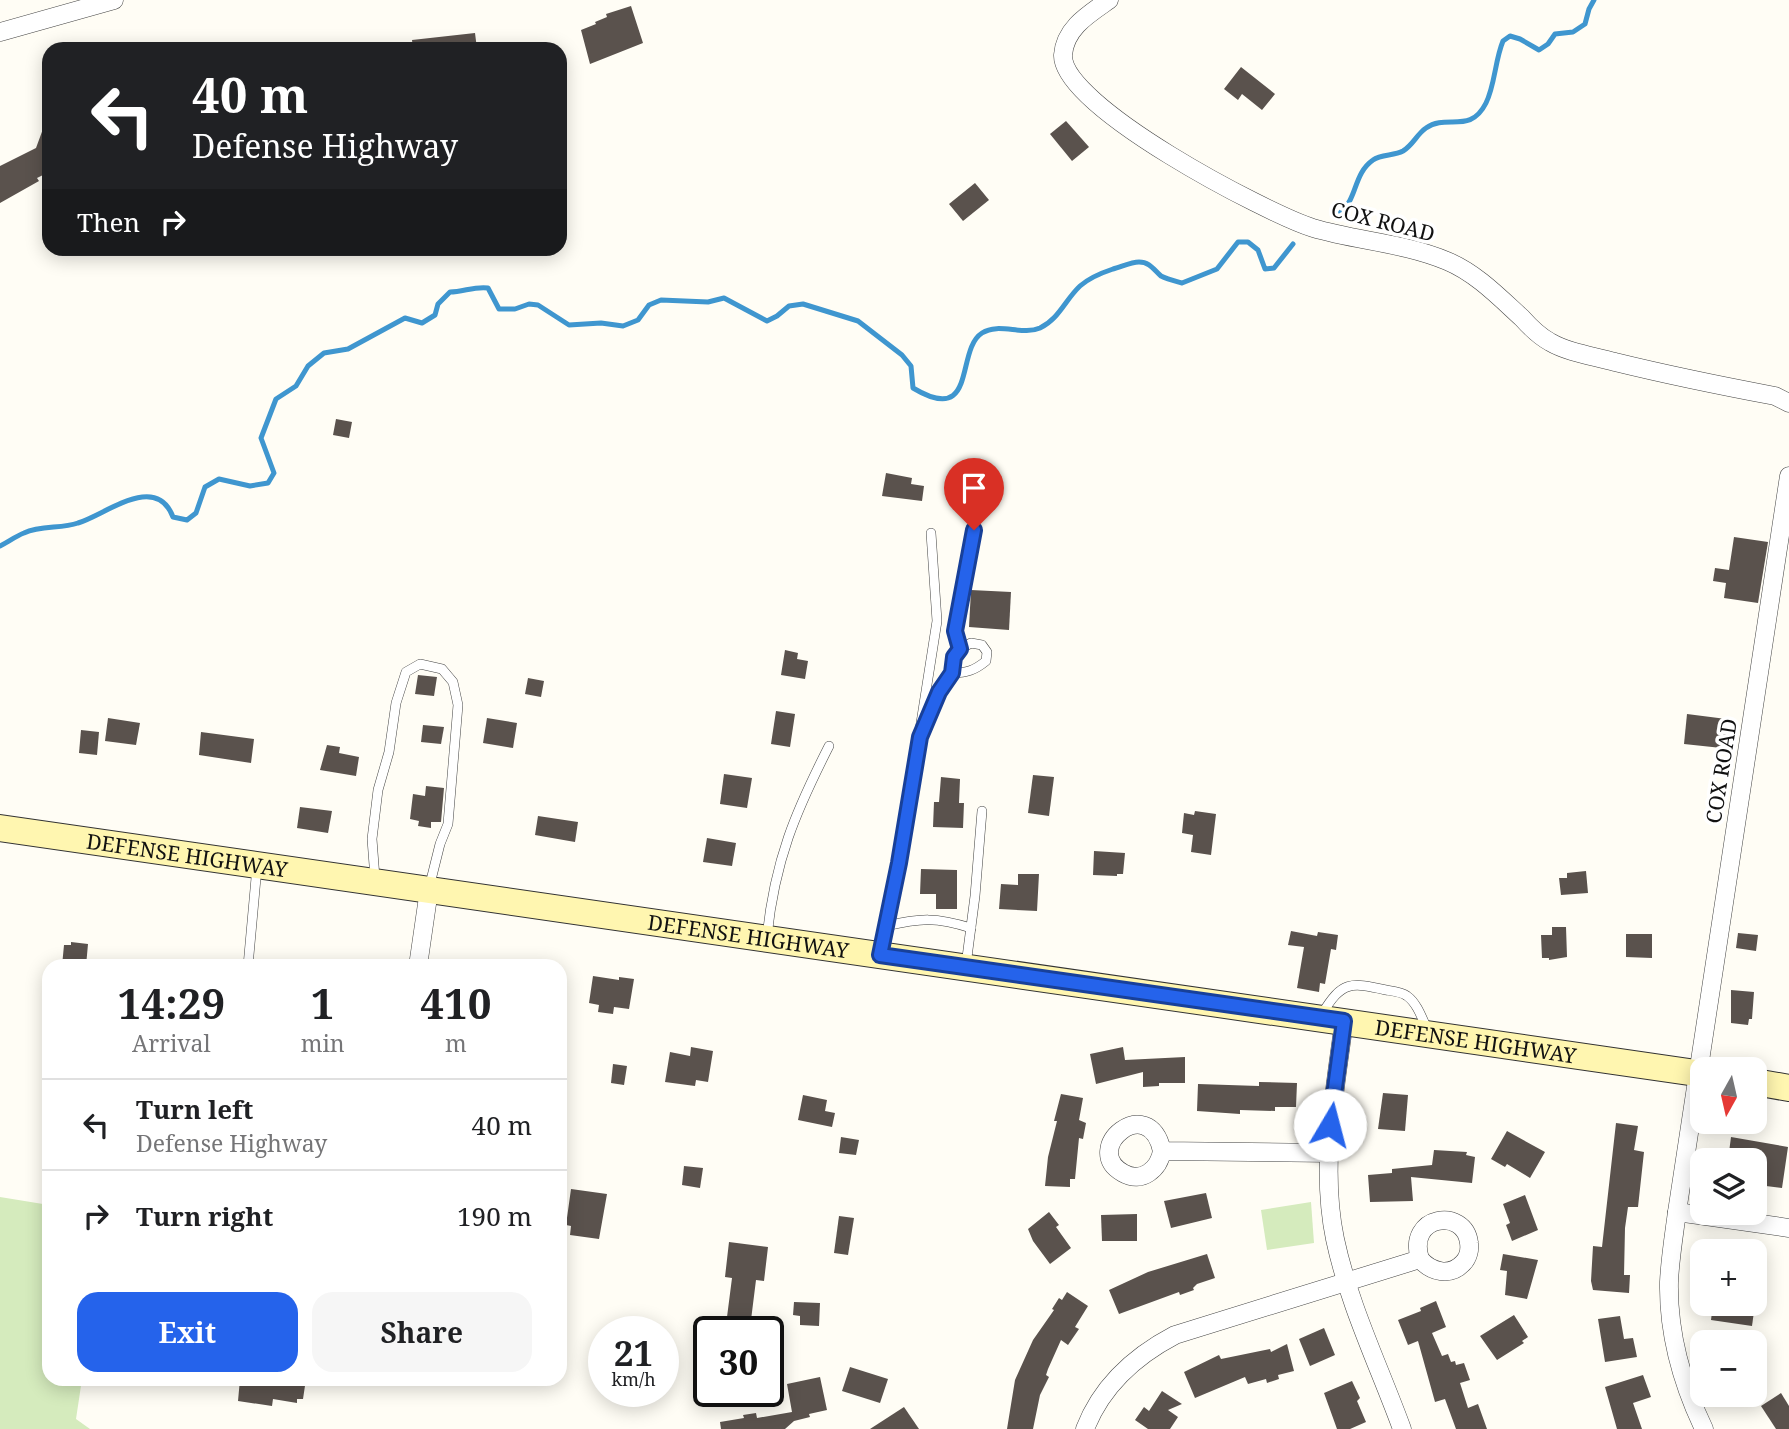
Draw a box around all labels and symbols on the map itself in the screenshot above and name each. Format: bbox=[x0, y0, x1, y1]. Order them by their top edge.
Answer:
street label: COX ROAD bbox=[1328, 195, 1438, 247]
pin bbox=[944, 458, 1004, 530]
street label: COX ROAD bbox=[1699, 716, 1743, 826]
street label: DEFENSE HIGHWAY bbox=[85, 827, 290, 884]
street label: DEFENSE HIGHWAY bbox=[646, 908, 852, 965]
street label: DEFENSE HIGHWAY bbox=[1373, 1013, 1579, 1070]
north arrow bbox=[1690, 1057, 1768, 1134]
position arrow bbox=[1293, 1088, 1367, 1162]
speed limit sign: 30 bbox=[693, 1316, 784, 1407]

